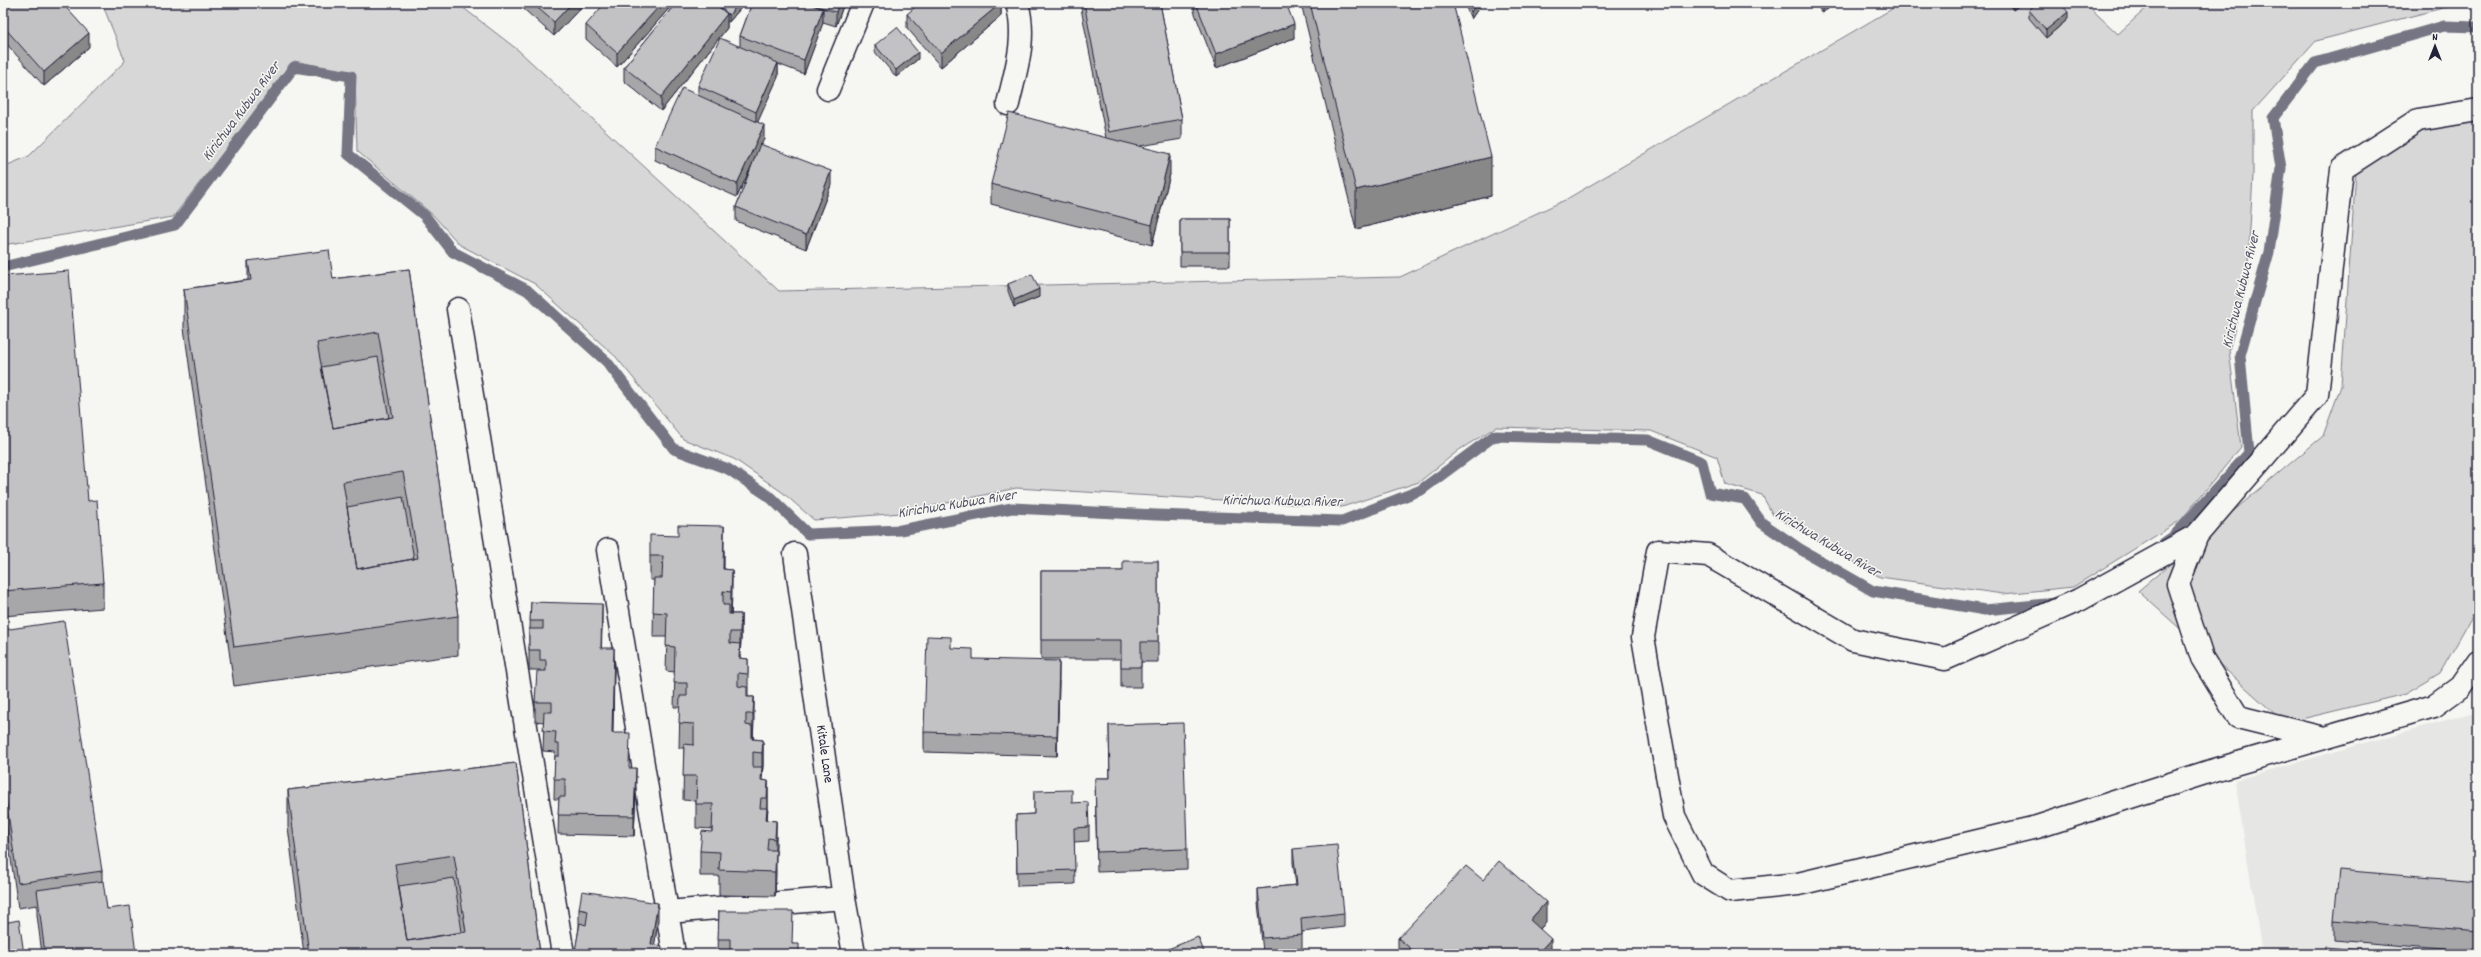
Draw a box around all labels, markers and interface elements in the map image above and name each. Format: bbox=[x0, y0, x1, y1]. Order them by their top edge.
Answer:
north arrow bbox=[2415, 26, 2455, 66]
text: N bbox=[2432, 30, 2438, 46]
water label: Kirichwa Kubwa River bbox=[197, 57, 288, 166]
water label: Kirichwa Kubwa River bbox=[2217, 228, 2267, 351]
water label: Kirichwa Kubwa River bbox=[896, 485, 1019, 525]
water label: Kirichwa Kubwa River bbox=[1222, 490, 1343, 514]
water label: Kirichwa Kubwa River bbox=[1770, 504, 1885, 585]
street label: Kitale Lane bbox=[810, 724, 838, 784]

